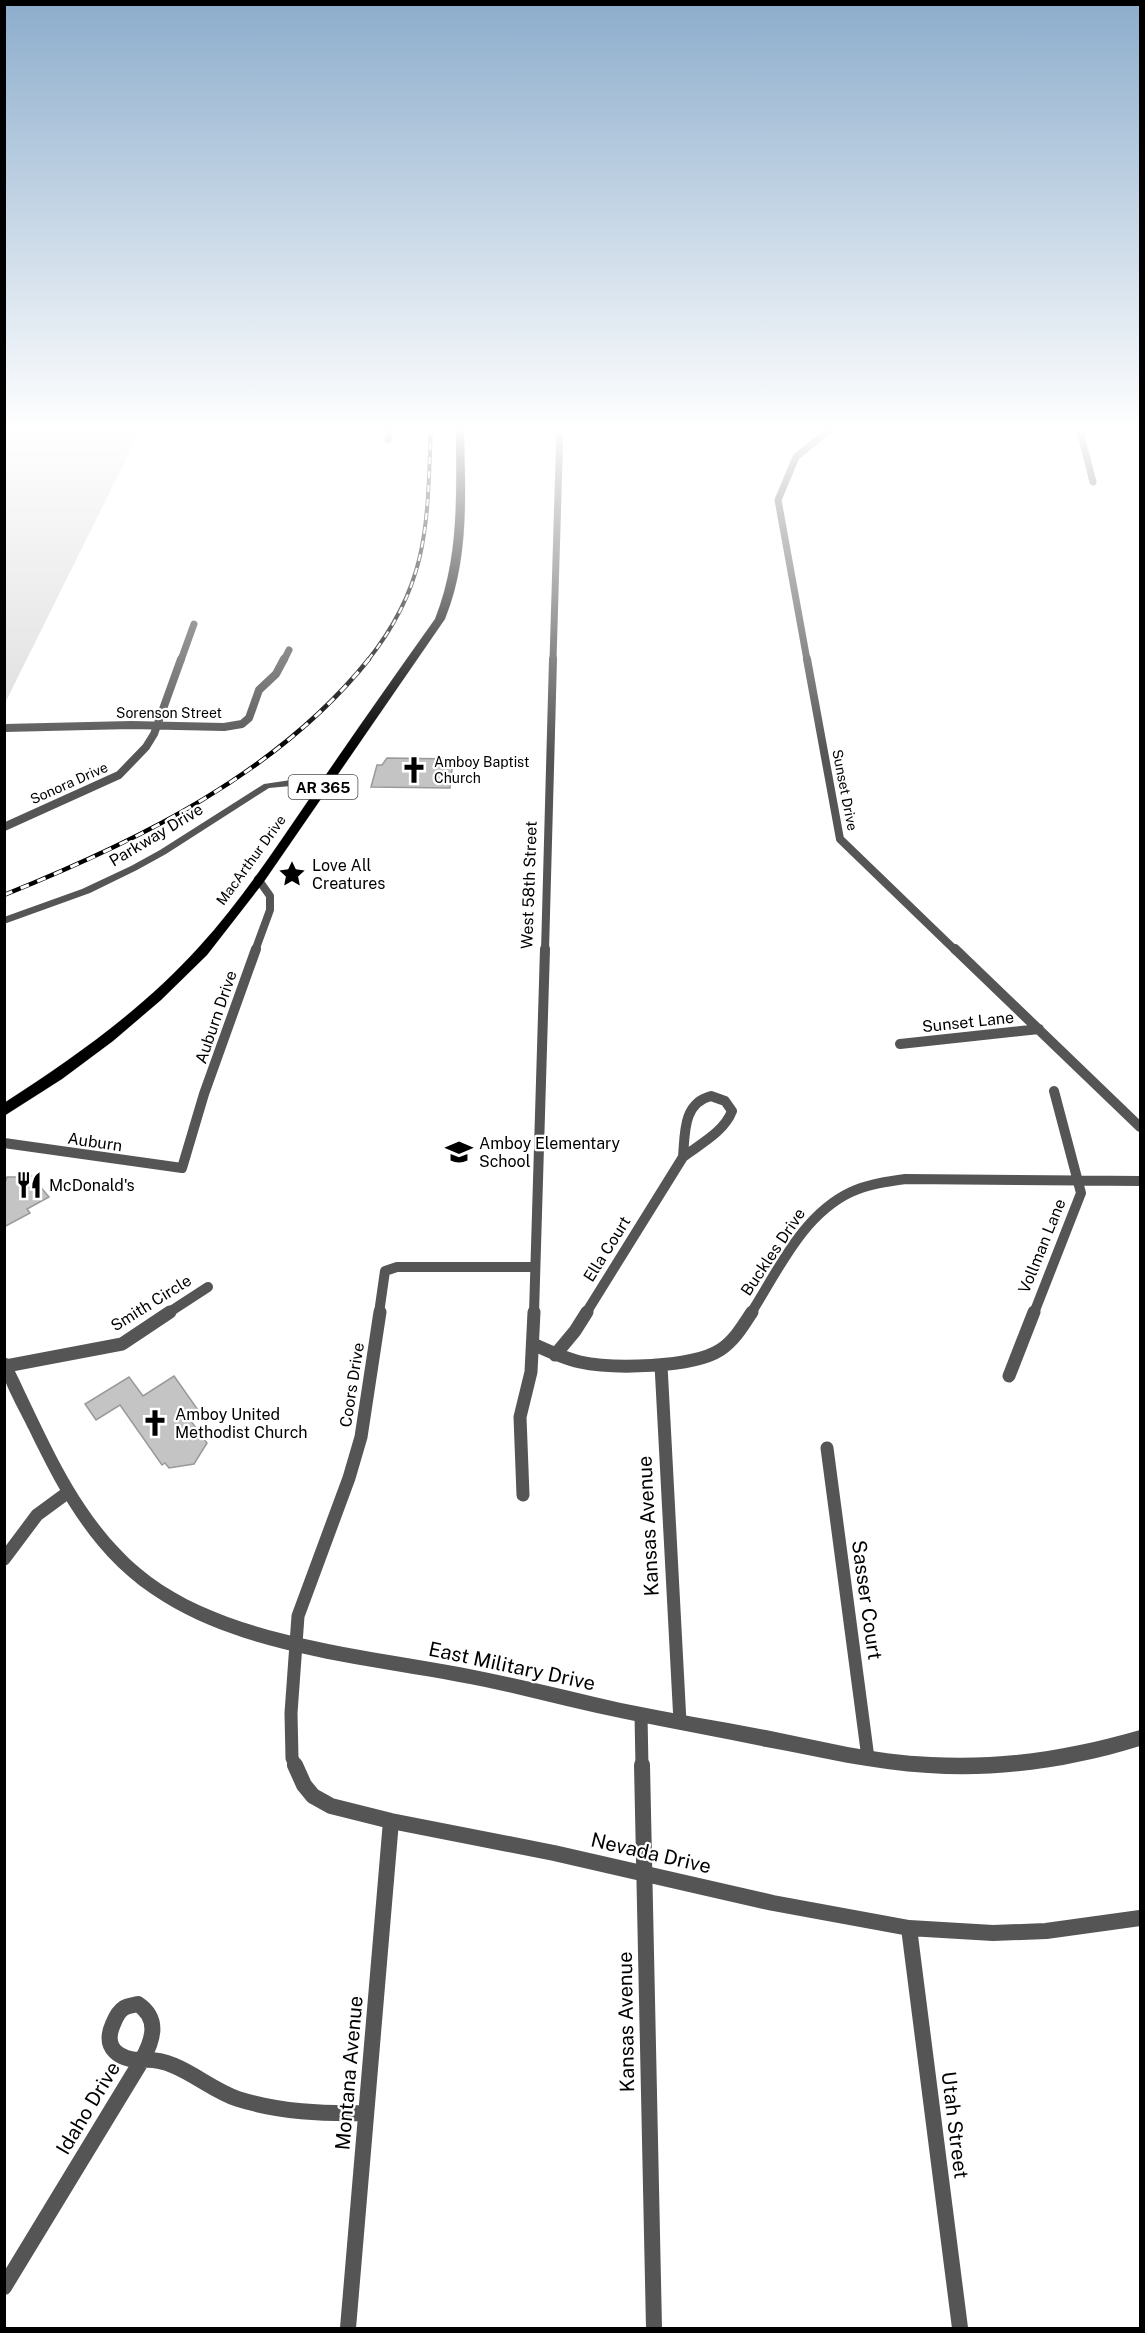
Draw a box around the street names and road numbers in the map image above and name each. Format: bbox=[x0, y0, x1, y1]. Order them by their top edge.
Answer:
street label: Sorenson Street bbox=[116, 705, 222, 721]
street label: Sunset Drive bbox=[829, 748, 861, 832]
street label: Sonora Drive bbox=[28, 759, 110, 807]
road number: AR 365 bbox=[288, 775, 358, 799]
street label: Parkway Drive bbox=[106, 800, 206, 870]
street label: MacArthur Drive bbox=[213, 812, 289, 908]
street label: West 58th Street bbox=[517, 821, 541, 949]
street label: Auburn Drive bbox=[191, 968, 241, 1066]
street label: Sunset Lane bbox=[921, 1008, 1015, 1036]
street label: Auburn bbox=[66, 1129, 124, 1155]
street label: Vollman Lane bbox=[1014, 1196, 1070, 1296]
street label: Buckles Drive bbox=[737, 1205, 809, 1299]
street label: Ella Court bbox=[579, 1213, 635, 1285]
street label: Smith Circle bbox=[107, 1271, 195, 1335]
street label: Coors Drive bbox=[336, 1341, 368, 1429]
street label: Kansas Avenue bbox=[632, 1455, 664, 1597]
street label: Sasser Court bbox=[847, 1539, 887, 1661]
street label: East Military Drive bbox=[427, 1637, 597, 1695]
street label: Nevada Drive bbox=[589, 1828, 713, 1878]
street label: Kansas Avenue bbox=[613, 1951, 639, 2093]
street label: Montana Avenue bbox=[330, 1995, 368, 2151]
street label: Idaho Drive bbox=[51, 2057, 125, 2159]
street label: Utah Street bbox=[937, 2070, 973, 2180]

